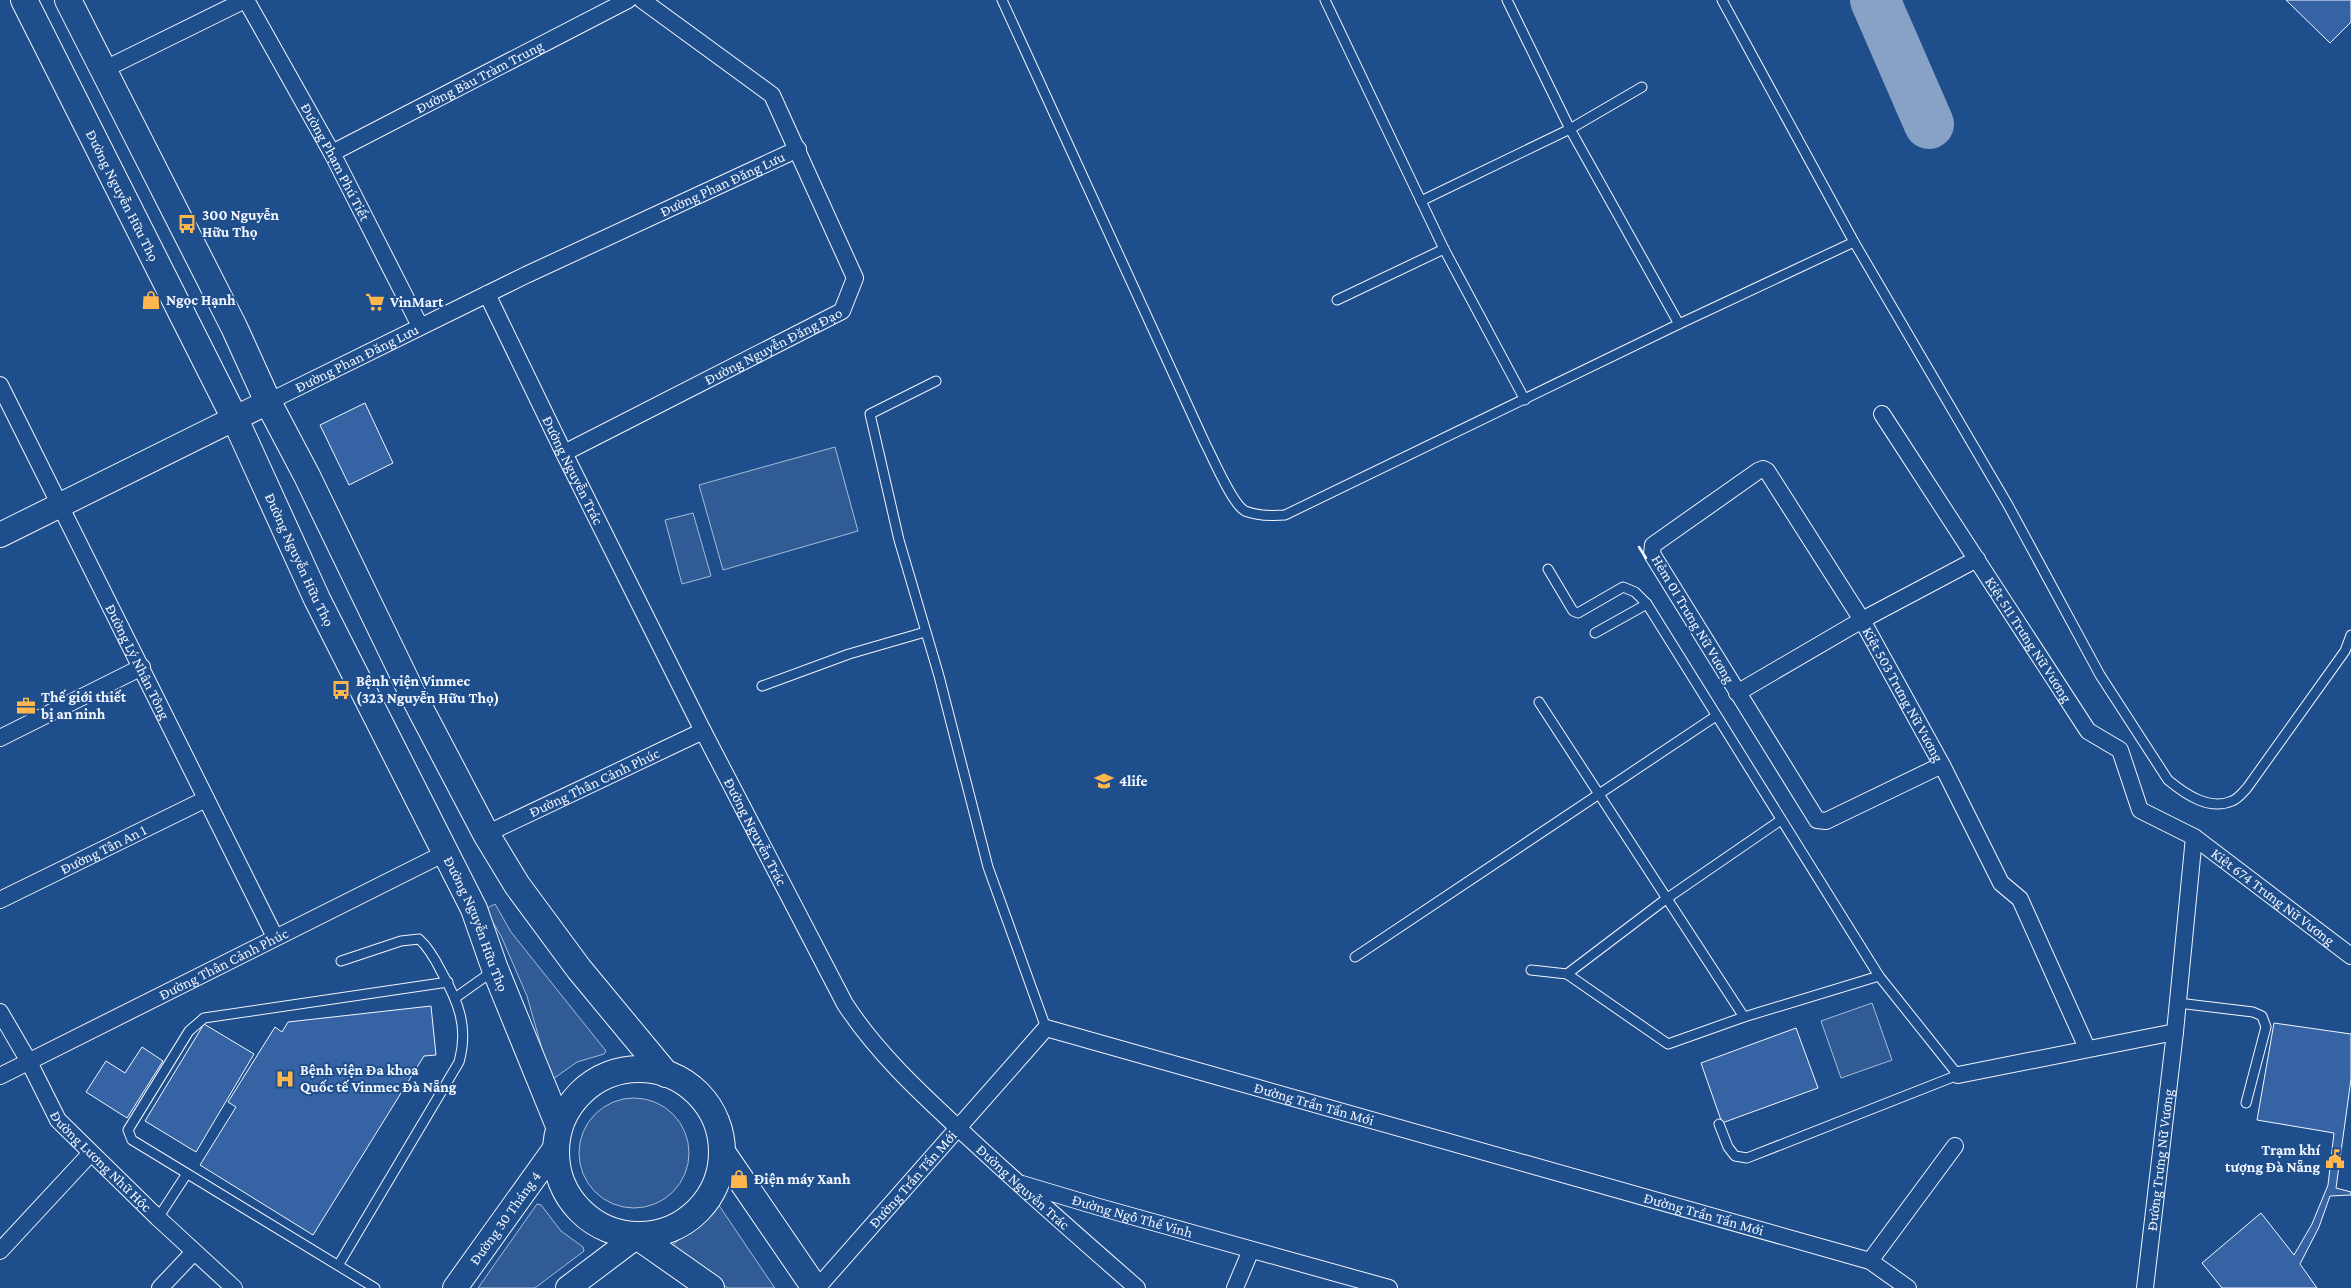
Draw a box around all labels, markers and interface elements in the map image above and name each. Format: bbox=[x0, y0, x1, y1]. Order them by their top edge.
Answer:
street label: Đường Bàu Tràm Trung bbox=[413, 37, 546, 116]
street label: Đường Phạm Phú Tiết bbox=[298, 100, 374, 224]
street label: Đường Nguyễn Hữu Thọ bbox=[83, 127, 162, 264]
street label: Đường Phan Đăng Lưu bbox=[658, 148, 787, 220]
place label: 300 Nguyễn Hữu Thọ bbox=[202, 207, 280, 240]
bus stop icon: 300 Nguyễn Hữu Thọ bbox=[176, 213, 198, 235]
shop icon: Ngọc Hạnh bbox=[140, 289, 162, 311]
supermarket icon: VinMart bbox=[364, 291, 386, 313]
place label: Ngọc Hạnh bbox=[166, 292, 236, 308]
place label: VinMart bbox=[389, 294, 444, 310]
street label: Đường Nguyễn Đăng Đạo bbox=[702, 304, 845, 388]
street label: Đường Phan Đăng Lưu bbox=[293, 321, 421, 395]
street label: Đường Nguyễn Trác bbox=[539, 413, 607, 528]
street label: Đường Nguyễn Hữu Thọ bbox=[262, 491, 338, 629]
street label: Hẻm 01 Trưng Nữ Vương bbox=[1647, 552, 1738, 687]
street label: Kiệt 511 Trưng Nữ Vương bbox=[1982, 574, 2075, 706]
street label: Đường Lý Nhân Tông bbox=[102, 601, 173, 722]
street label: Kiệt 503 Trưng Nữ Vương bbox=[1859, 624, 1947, 765]
place label: Bệnh viện Vinmec (323 Nguyễn Hữu Thọ) bbox=[356, 673, 499, 707]
bus stop icon: Bệnh viện Vinmec (323 Nguyễn Hữu Thọ) bbox=[330, 679, 352, 701]
place label: Thế giới thiết bị an ninh bbox=[40, 689, 127, 722]
office icon: Thế giới thiết bị an ninh bbox=[15, 695, 37, 717]
street label: Đường Thân Cảnh Phúc bbox=[527, 745, 663, 820]
school or university icon: 4life bbox=[1093, 770, 1115, 792]
place label: 4life bbox=[1119, 773, 1148, 789]
street label: Đường Nguyễn Trác bbox=[721, 775, 790, 889]
street label: Đường Tân An 1 bbox=[58, 822, 149, 877]
street label: Kiệt 674 Trưng Nữ Vương bbox=[2208, 845, 2338, 949]
street label: Đường Nguyễn Hữu Thọ bbox=[441, 854, 511, 994]
street label: Đường Thân Cảnh Phúc bbox=[156, 925, 291, 1003]
place label: Bệnh viện Đa khoa Quốc tế Vinmec Đà Nẵng bbox=[300, 1062, 457, 1095]
hospital icon: Bệnh viện Đa khoa Quốc tế Vinmec Đà Nẵng bbox=[274, 1068, 296, 1090]
street label: Đường Trần Tấn Mới bbox=[1252, 1079, 1376, 1128]
street label: Đường Trưng Nữ Vương bbox=[2144, 1088, 2177, 1232]
street label: Đường Lương Nhữ Hộc bbox=[47, 1108, 155, 1216]
street label: Đường Trần Tấn Mới bbox=[866, 1127, 960, 1231]
street label: Đường Nguyễn Trác bbox=[973, 1141, 1073, 1233]
place label: Trạm khí tượng Đà Nẵng bbox=[2225, 1142, 2321, 1175]
public building icon: Trạm khí tượng Đà Nẵng bbox=[2324, 1148, 2346, 1170]
street label: Đường 30 Tháng 4 bbox=[466, 1168, 544, 1268]
shop icon: Điện máy Xanh bbox=[728, 1168, 750, 1190]
place label: Điện máy Xanh bbox=[754, 1171, 851, 1187]
street label: Đường Trần Tấn Mới bbox=[1642, 1189, 1766, 1239]
street label: Đường Ngô Thế Vinh bbox=[1070, 1191, 1195, 1241]

